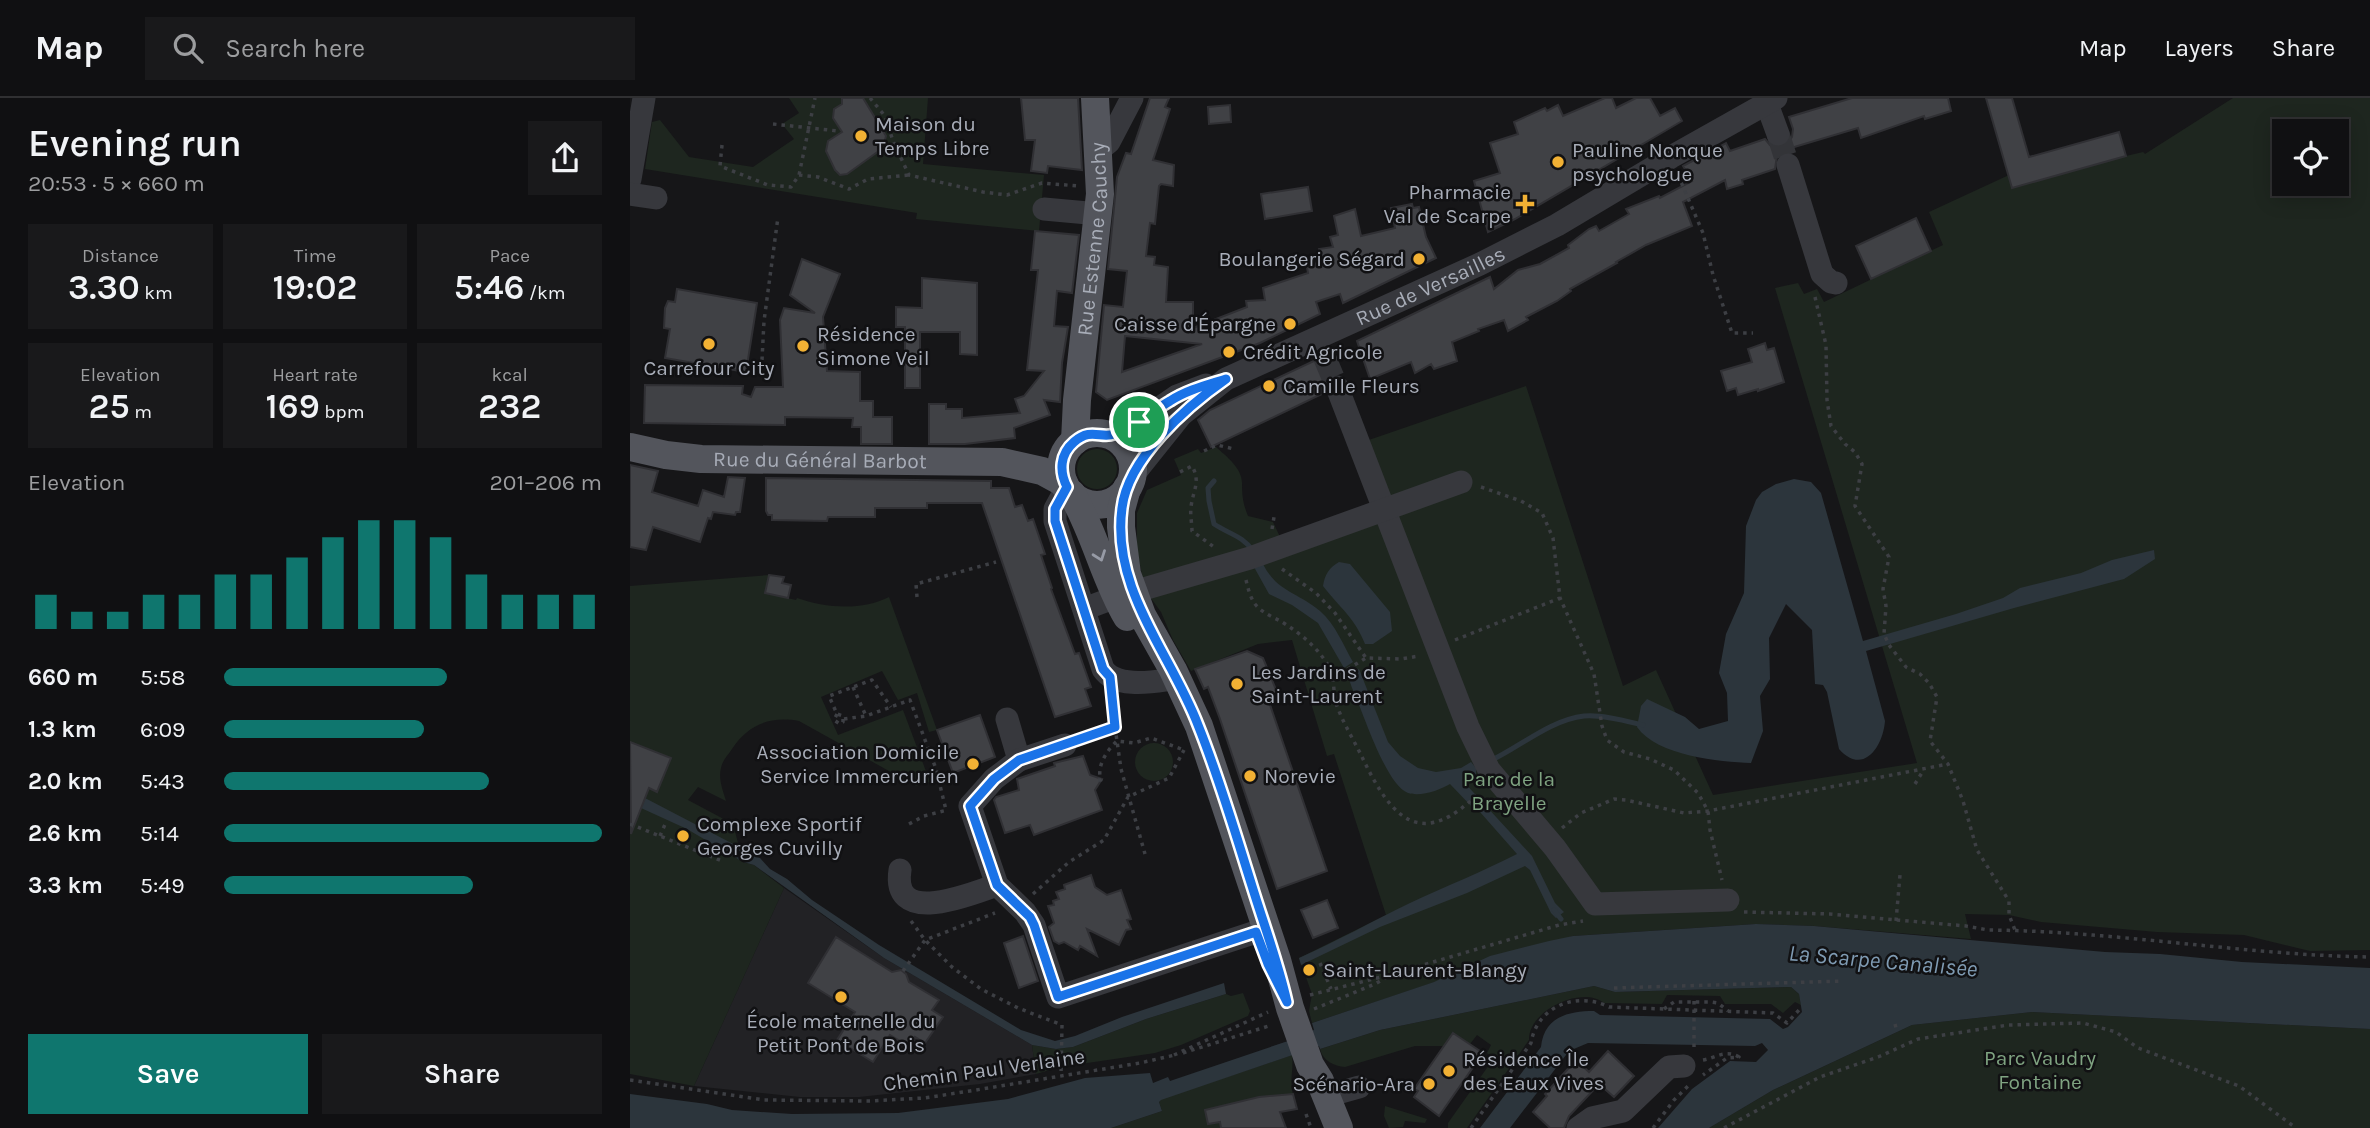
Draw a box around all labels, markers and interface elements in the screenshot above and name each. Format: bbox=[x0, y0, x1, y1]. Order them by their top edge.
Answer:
search box bbox=[145, 17, 635, 80]
text: Map bbox=[35, 29, 103, 67]
icon: search bbox=[169, 29, 207, 67]
text: Search here bbox=[225, 33, 365, 64]
text: Map bbox=[2079, 34, 2127, 62]
text: Layers bbox=[2165, 34, 2234, 62]
text: Share bbox=[2272, 34, 2335, 62]
place label: Maison du Temps Libre bbox=[875, 112, 990, 160]
map controls bbox=[2272, 119, 2349, 196]
button: locate bbox=[2272, 119, 2349, 196]
text: Evening run bbox=[28, 121, 242, 166]
button: share bbox=[528, 121, 602, 195]
marker: Maison du Temps Libre bbox=[853, 128, 869, 144]
place label: Pauline Nonque psychologue bbox=[1572, 138, 1723, 186]
street label: Rue Estenne Cauchy bbox=[1072, 141, 1112, 337]
marker: Pauline Nonque psychologue bbox=[1550, 154, 1566, 170]
text: 20:53 · 5 × 660 m bbox=[28, 170, 205, 197]
place label: Pharmacie Val de Scarpe bbox=[1383, 180, 1511, 228]
marker: Pharmacie Val de Scarpe bbox=[1517, 196, 1533, 212]
street label: Rue de Versailles bbox=[1352, 241, 1509, 331]
text: Distance bbox=[82, 245, 159, 267]
text: Time bbox=[294, 245, 336, 267]
text: Pace bbox=[489, 245, 530, 267]
place label: Boulangerie Ségard bbox=[1218, 247, 1405, 271]
marker: Boulangerie Ségard bbox=[1411, 251, 1427, 267]
text: 3.30 bbox=[68, 267, 140, 308]
text: 19:02 bbox=[272, 267, 358, 308]
text: 5:46 bbox=[454, 267, 524, 308]
text: km bbox=[140, 282, 173, 304]
text: /km bbox=[524, 282, 566, 304]
place label: Caisse d'Épargne bbox=[1114, 312, 1276, 336]
marker: Caisse d'Épargne bbox=[1282, 316, 1298, 332]
place label: Résidence Simone Veil bbox=[817, 322, 930, 370]
marker: Carrefour City bbox=[701, 336, 717, 352]
marker: Résidence Simone Veil bbox=[795, 338, 811, 354]
place label: Crédit Agricole bbox=[1243, 340, 1383, 364]
marker: Crédit Agricole bbox=[1221, 344, 1237, 360]
place label: Carrefour City bbox=[643, 356, 775, 380]
text: Elevation bbox=[80, 364, 161, 386]
text: Heart rate bbox=[272, 364, 358, 386]
text: kcal bbox=[492, 364, 528, 386]
place label: Camille Fleurs bbox=[1283, 374, 1420, 398]
marker: Camille Fleurs bbox=[1261, 378, 1277, 394]
text: 25 bbox=[89, 386, 130, 427]
text: 169 bbox=[266, 386, 320, 427]
text: 232 bbox=[478, 386, 541, 427]
pin bbox=[1109, 392, 1169, 452]
text: m bbox=[130, 401, 152, 423]
text: bpm bbox=[320, 401, 364, 423]
icon: arrive bbox=[1120, 403, 1158, 441]
street label: Rue du Général Barbot bbox=[713, 447, 927, 473]
text: Elevation bbox=[28, 469, 125, 496]
text: 201–206 m bbox=[489, 469, 602, 496]
one-way arrow bbox=[1091, 550, 1105, 562]
place label: Les Jardins de Saint-Laurent bbox=[1251, 660, 1386, 708]
text: 660 m bbox=[28, 664, 98, 691]
text: 5:58 bbox=[140, 664, 185, 691]
marker: Les Jardins de Saint-Laurent bbox=[1229, 676, 1245, 692]
text: 1.3 km bbox=[28, 716, 97, 743]
text: 6:09 bbox=[140, 716, 185, 743]
place label: Association Domicile Service Immercurien bbox=[756, 740, 959, 788]
marker: Association Domicile Service Immercurien bbox=[965, 756, 981, 772]
place label: Norevie bbox=[1264, 764, 1336, 788]
park label: Parc de la Brayelle bbox=[1463, 767, 1555, 815]
text: 2.0 km bbox=[28, 768, 103, 795]
text: 5:43 bbox=[140, 768, 185, 795]
marker: Norevie bbox=[1242, 768, 1258, 784]
place label: Complexe Sportif Georges Cuvilly bbox=[697, 812, 863, 860]
text: 2.6 km bbox=[28, 820, 102, 847]
text: 5:14 bbox=[140, 820, 179, 847]
marker: Complexe Sportif Georges Cuvilly bbox=[675, 828, 691, 844]
text: 3.3 km bbox=[28, 872, 103, 899]
text: 5:49 bbox=[140, 872, 184, 899]
water label: La Scarpe Canalisée bbox=[1788, 939, 1979, 983]
place label: Saint-Laurent-Blangy bbox=[1323, 958, 1527, 982]
marker: Saint-Laurent-Blangy bbox=[1301, 962, 1317, 978]
marker: École maternelle du Petit Pont de Bois bbox=[833, 989, 849, 1005]
place label: École maternelle du Petit Pont de Bois bbox=[746, 1009, 936, 1057]
button: Save bbox=[28, 1034, 308, 1114]
button: Share bbox=[322, 1034, 602, 1114]
street label: Chemin Paul Verlaine bbox=[882, 1044, 1086, 1096]
park label: Parc Vaudry Fontaine bbox=[1984, 1046, 2096, 1094]
place label: Résidence Île des Eaux Vives bbox=[1463, 1047, 1605, 1095]
marker: Résidence Île des Eaux Vives bbox=[1441, 1063, 1457, 1079]
place label: Scénario-Ara bbox=[1293, 1072, 1415, 1096]
marker: Scénario-Ara bbox=[1421, 1076, 1437, 1092]

